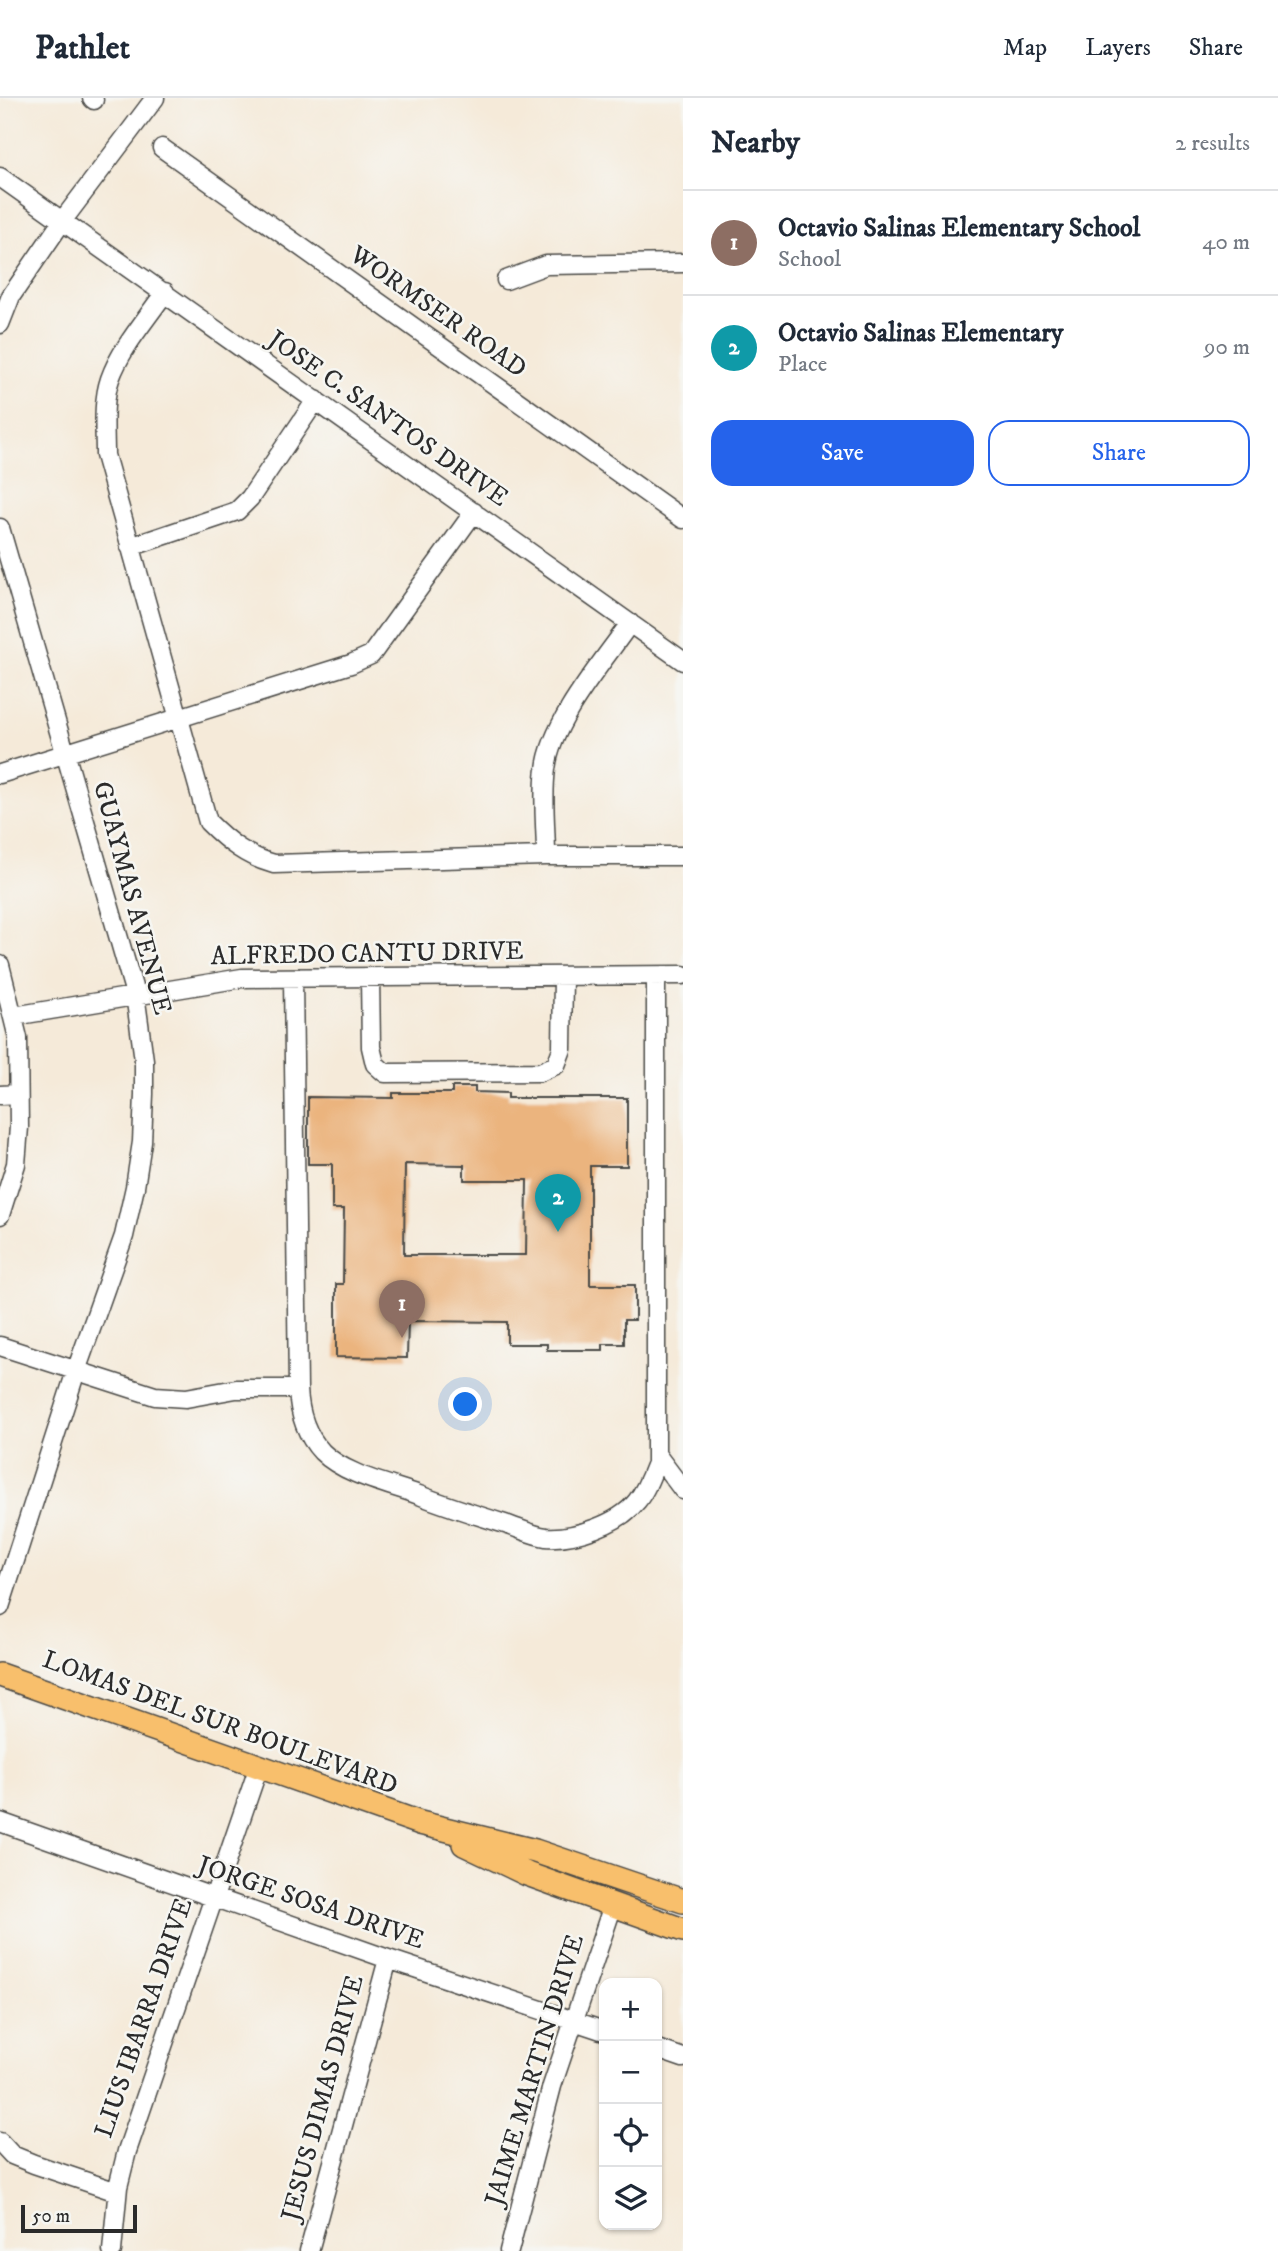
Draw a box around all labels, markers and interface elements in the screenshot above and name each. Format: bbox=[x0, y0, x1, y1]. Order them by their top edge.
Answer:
text: Pathlet bbox=[35, 28, 130, 69]
text: Map bbox=[1003, 33, 1047, 63]
text: Layers bbox=[1085, 33, 1151, 63]
text: Share bbox=[1189, 33, 1243, 63]
text: Nearby bbox=[711, 125, 800, 162]
text: 2 results bbox=[1175, 129, 1250, 158]
text: Octavio Salinas Elementary School bbox=[778, 212, 1140, 245]
text: 1 bbox=[730, 228, 738, 257]
text: 40 m bbox=[1202, 228, 1250, 257]
street label: WORMSER ROAD bbox=[342, 238, 533, 385]
text: School bbox=[778, 245, 841, 274]
text: Octavio Salinas Elementary bbox=[778, 317, 1063, 350]
street label: JOSE C. SANTOS DRIVE bbox=[260, 322, 515, 515]
text: 2 bbox=[728, 333, 740, 362]
text: 90 m bbox=[1204, 333, 1250, 362]
text: Place bbox=[778, 350, 827, 379]
button: Save bbox=[711, 420, 974, 486]
button: Share bbox=[988, 420, 1250, 486]
street label: GUAYMAS AVENUE bbox=[85, 778, 179, 1018]
street label: ALFREDO CANTU DRIVE bbox=[210, 935, 524, 973]
pin: 2 bbox=[535, 1174, 581, 1232]
pin: 1 bbox=[379, 1280, 425, 1338]
your location bbox=[448, 1387, 482, 1421]
street label: LOMAS DEL SUR BOULEVARD bbox=[38, 1643, 402, 1803]
street label: JORGE SOSA DRIVE bbox=[192, 1848, 429, 1957]
street label: LIUS IBARRA DRIVE bbox=[88, 1894, 200, 2142]
street label: JAIME MARTIN DRIVE bbox=[477, 1930, 592, 2212]
street label: JESUS DIMAS DRIVE bbox=[274, 1971, 372, 2226]
map controls bbox=[599, 1978, 662, 2230]
button: + bbox=[599, 1978, 662, 2041]
button: − bbox=[599, 2041, 662, 2104]
button: locate bbox=[599, 2104, 662, 2167]
button: layers bbox=[599, 2167, 662, 2230]
scale bar bbox=[21, 2202, 136, 2234]
text: 50 m bbox=[32, 2205, 70, 2228]

